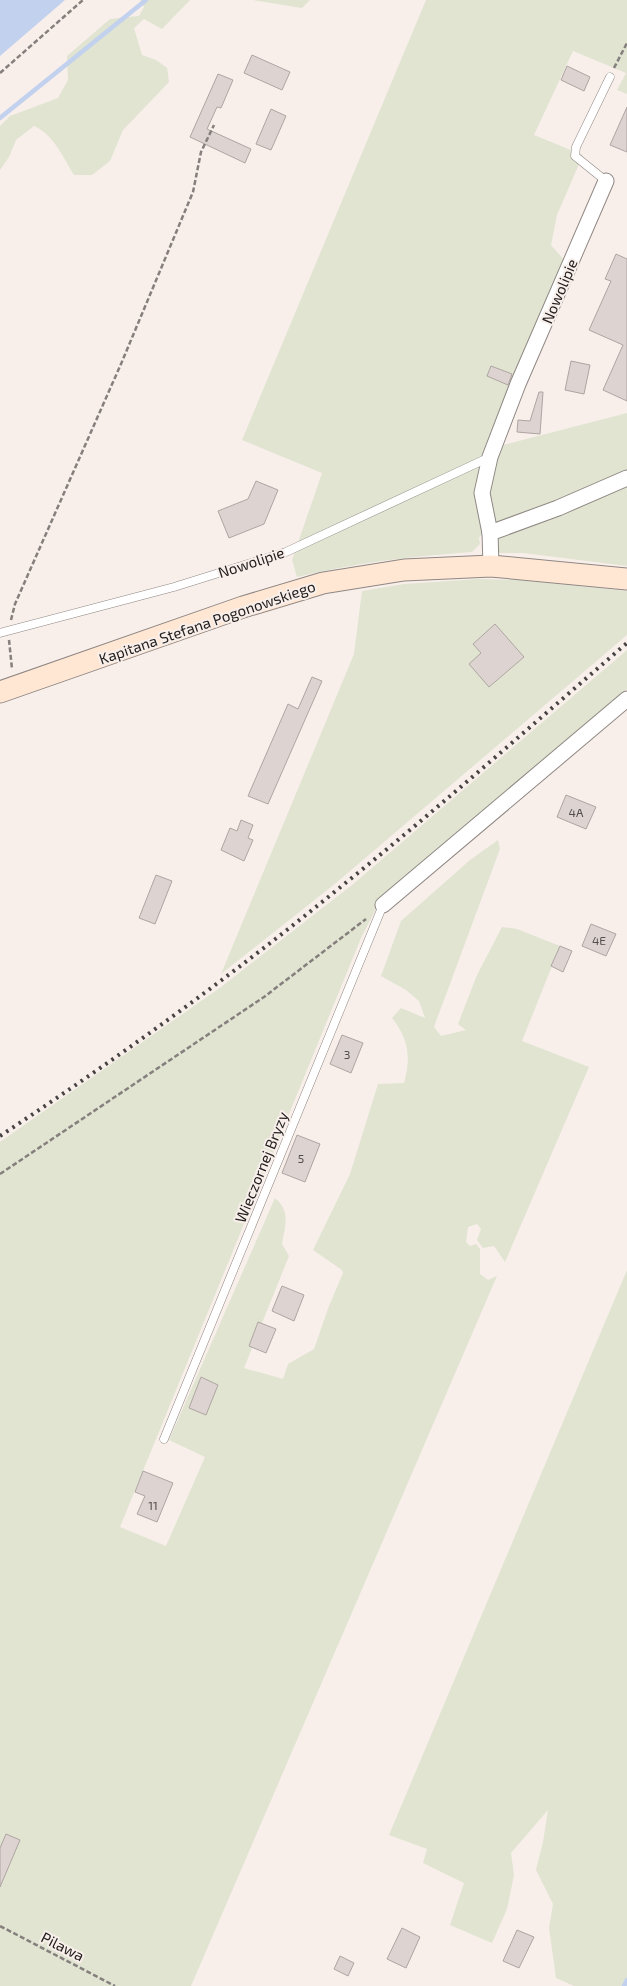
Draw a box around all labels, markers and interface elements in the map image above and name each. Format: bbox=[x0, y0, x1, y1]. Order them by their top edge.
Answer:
street label: Nowolipie bbox=[537, 256, 581, 326]
street label: Nowolipie bbox=[216, 543, 286, 581]
street label: Kapitana Stefana Pogonowskiego bbox=[96, 576, 318, 668]
house number: 4A bbox=[569, 805, 584, 819]
house number: 4E bbox=[592, 933, 606, 947]
house number: 3 bbox=[344, 1047, 350, 1061]
street label: Wieczornej Bryzy bbox=[231, 1109, 292, 1226]
house number: 5 bbox=[298, 1151, 304, 1165]
house number: 11 bbox=[148, 1498, 158, 1512]
street label: Pilawa bbox=[39, 1928, 87, 1964]

